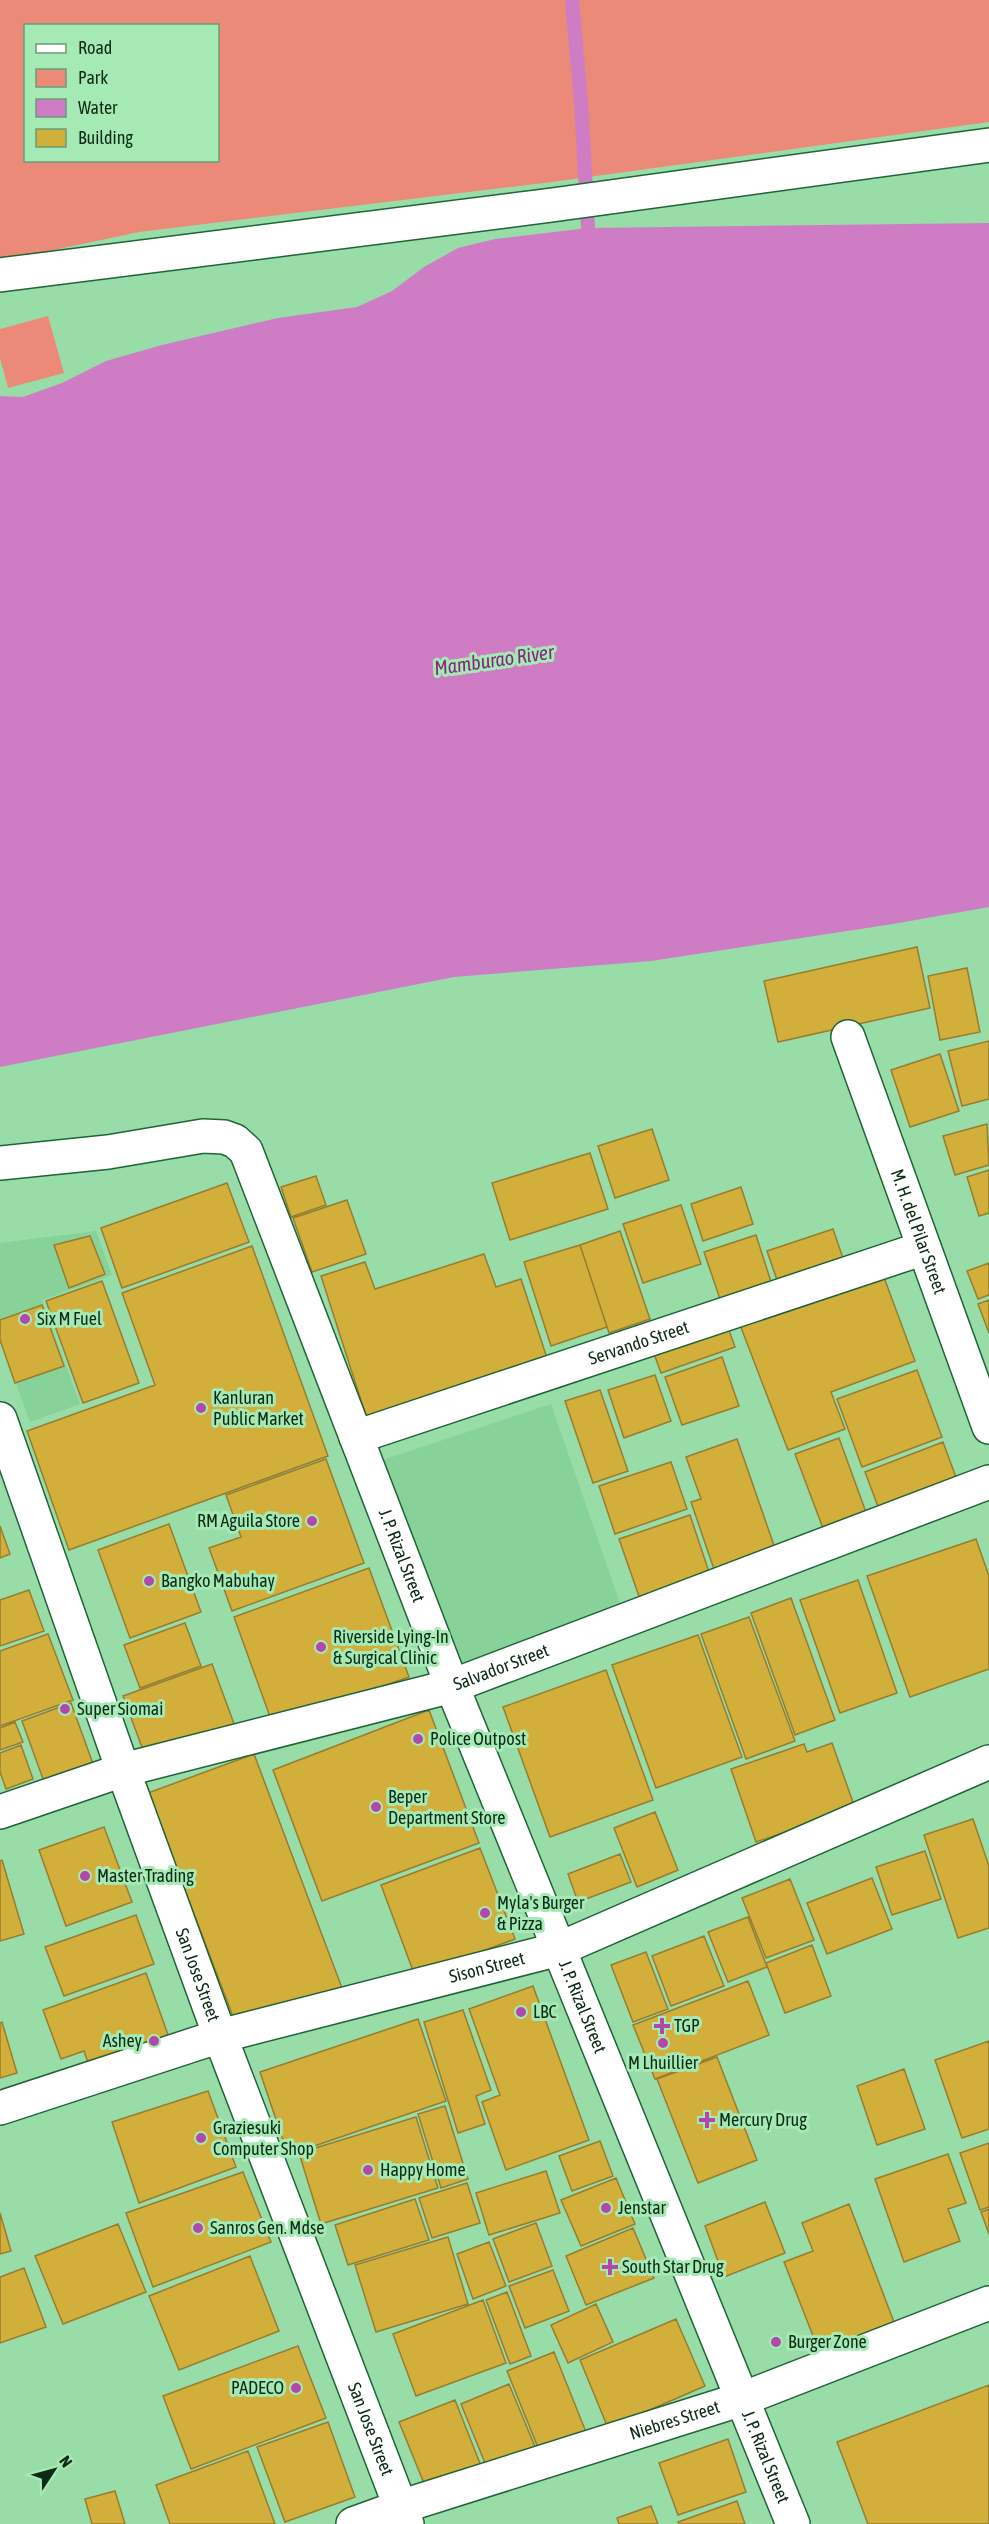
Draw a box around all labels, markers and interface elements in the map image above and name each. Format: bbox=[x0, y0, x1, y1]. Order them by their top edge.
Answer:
legend bbox=[24, 24, 219, 162]
text: Road bbox=[78, 37, 112, 58]
text: Park bbox=[78, 67, 108, 88]
text: Water bbox=[78, 97, 118, 118]
text: Building bbox=[78, 127, 133, 148]
water label: Mamburao River bbox=[433, 640, 556, 679]
street label: M. H. del Pilar Street bbox=[887, 1166, 951, 1297]
place label: Six M Fuel bbox=[37, 1308, 102, 1329]
marker: Six M Fuel bbox=[18, 1312, 32, 1326]
street label: Servando Street bbox=[586, 1316, 691, 1369]
place label: Kanluran Public Market bbox=[213, 1387, 304, 1429]
marker: Kanluran Public Market bbox=[194, 1401, 208, 1415]
street label: J. P. Rizal Street bbox=[375, 1506, 430, 1605]
place label: RM Aguila Store bbox=[197, 1510, 300, 1531]
marker: RM Aguila Store bbox=[305, 1514, 319, 1528]
place label: Bangko Mabuhay bbox=[161, 1570, 275, 1591]
marker: Bangko Mabuhay bbox=[142, 1574, 156, 1588]
place label: Riverside Lying-In & Surgical Clinic bbox=[333, 1626, 449, 1668]
street label: Salvador Street bbox=[450, 1639, 552, 1695]
marker: Riverside Lying-In & Surgical Clinic bbox=[314, 1640, 328, 1654]
place label: Super Siomai bbox=[77, 1698, 163, 1719]
marker: Super Siomai bbox=[58, 1702, 72, 1716]
place label: Police Outpost bbox=[430, 1728, 526, 1749]
marker: Police Outpost bbox=[411, 1732, 425, 1746]
place label: Beper Department Store bbox=[388, 1786, 506, 1828]
marker: Beper Department Store bbox=[369, 1800, 383, 1814]
place label: Master Trading bbox=[97, 1865, 194, 1886]
marker: Master Trading bbox=[78, 1869, 92, 1883]
place label: Myla's Burger & Pizza bbox=[497, 1892, 585, 1934]
marker: Myla's Burger & Pizza bbox=[478, 1906, 492, 1920]
street label: San Jose Street bbox=[172, 1925, 225, 2024]
street label: Sison Street bbox=[447, 1947, 527, 1987]
street label: J. P. Rizal Street bbox=[555, 1957, 611, 2056]
place label: LBC bbox=[533, 2001, 557, 2022]
marker: LBC bbox=[514, 2005, 528, 2019]
place label: TGP bbox=[674, 2015, 700, 2036]
marker: TGP bbox=[655, 2019, 669, 2033]
place label: Ashey bbox=[103, 2030, 142, 2051]
marker: Ashey bbox=[147, 2034, 161, 2048]
marker: M Lhuillier bbox=[656, 2036, 670, 2050]
place label: M Lhuillier bbox=[628, 2052, 699, 2073]
place label: Mercury Drug bbox=[719, 2109, 807, 2130]
marker: Mercury Drug bbox=[700, 2113, 714, 2127]
place label: Graziesuki Computer Shop bbox=[213, 2117, 314, 2159]
marker: Graziesuki Computer Shop bbox=[194, 2131, 208, 2145]
place label: Happy Home bbox=[380, 2159, 466, 2180]
marker: Happy Home bbox=[361, 2163, 375, 2177]
place label: Jenstar bbox=[618, 2197, 667, 2218]
marker: Jenstar bbox=[599, 2201, 613, 2215]
place label: Sanros Gen. Mdse bbox=[210, 2217, 324, 2238]
marker: Sanros Gen. Mdse bbox=[191, 2221, 205, 2235]
place label: South Star Drug bbox=[622, 2256, 724, 2277]
marker: South Star Drug bbox=[603, 2260, 617, 2274]
place label: Burger Zone bbox=[788, 2331, 867, 2352]
marker: Burger Zone bbox=[769, 2335, 783, 2349]
place label: PADECO bbox=[231, 2377, 284, 2398]
street label: San Jose Street bbox=[344, 2379, 398, 2478]
marker: PADECO bbox=[289, 2381, 303, 2395]
street label: Niebres Street bbox=[627, 2396, 722, 2444]
street label: J. P. Rizal Street bbox=[738, 2407, 794, 2506]
north arrow bbox=[24, 2440, 84, 2500]
text: N bbox=[56, 2452, 76, 2470]

